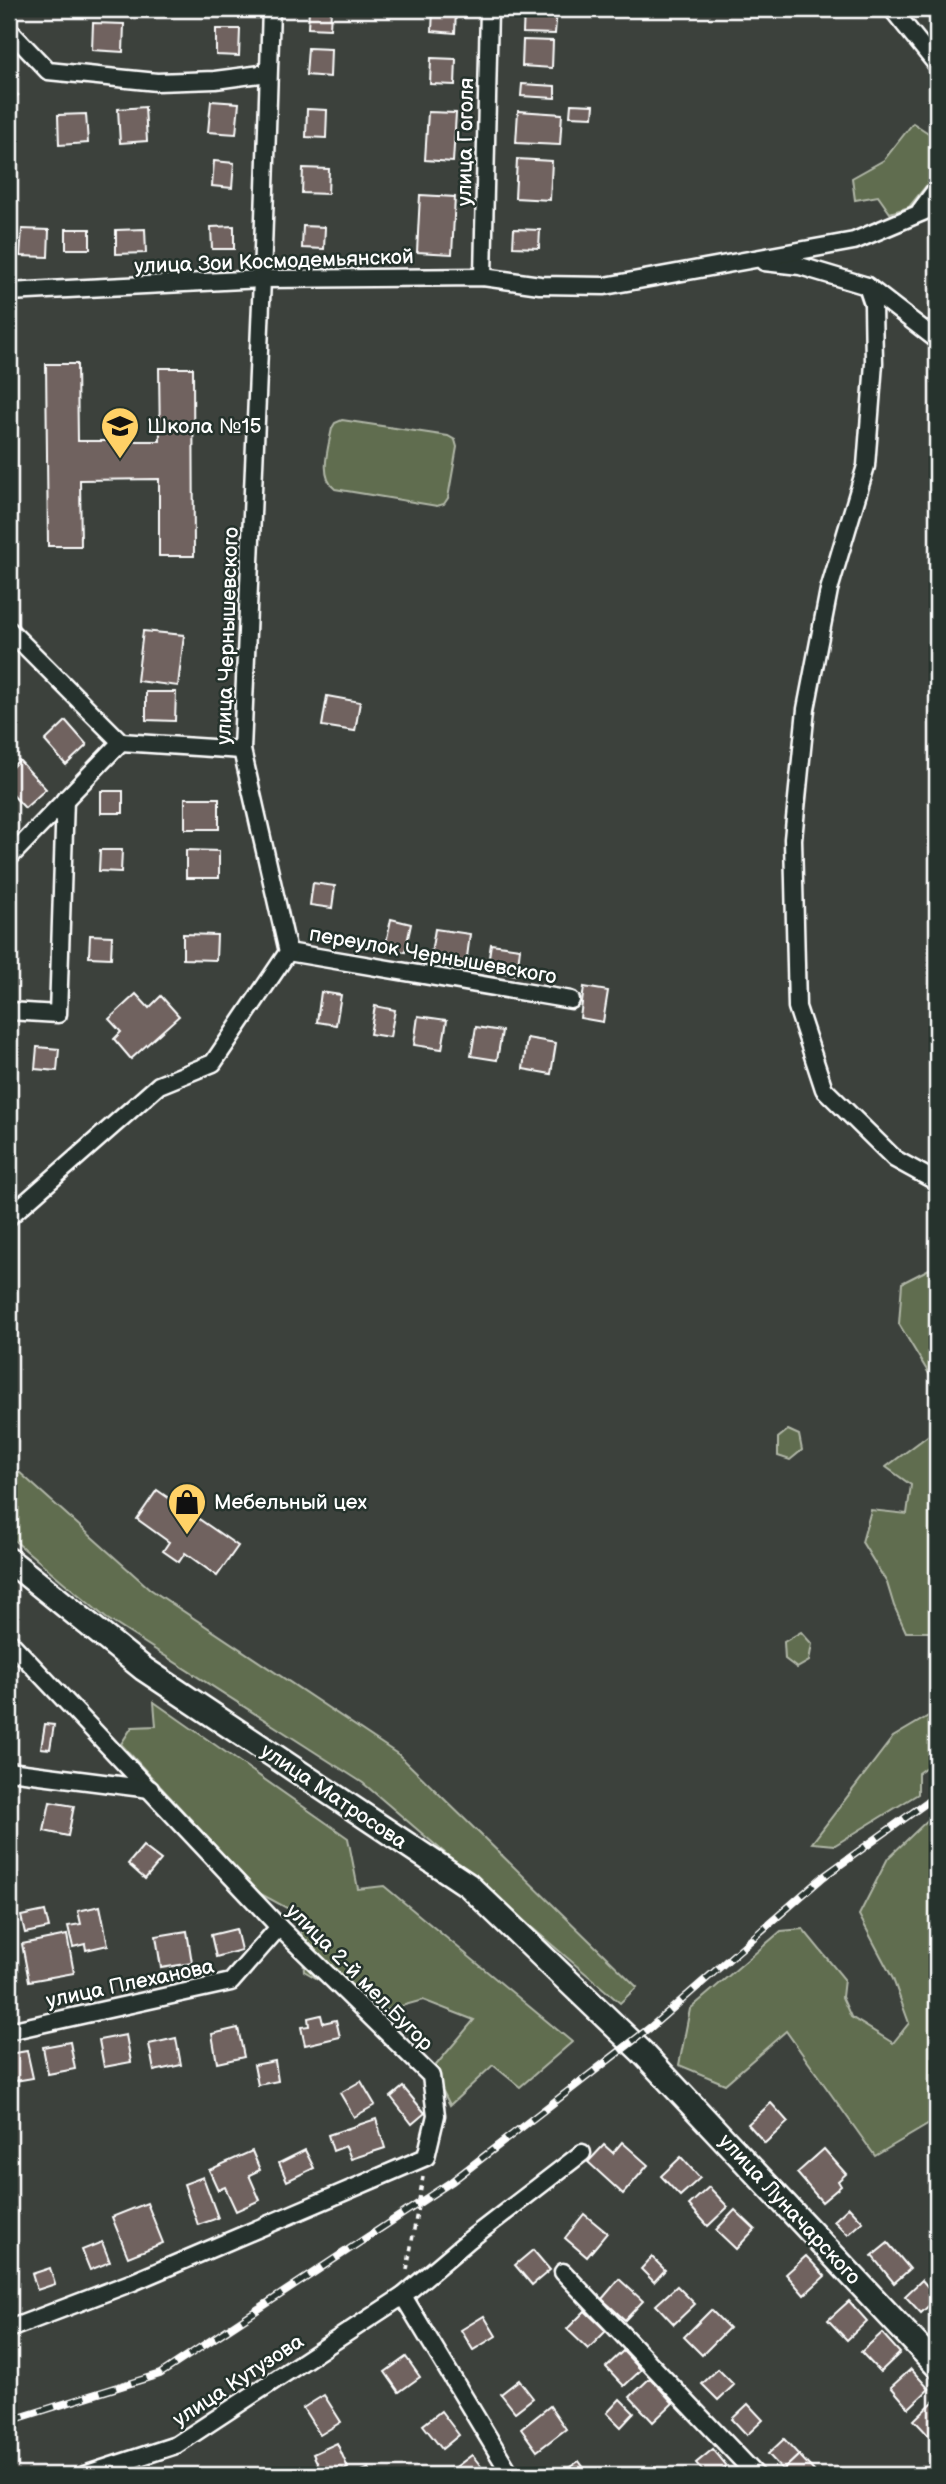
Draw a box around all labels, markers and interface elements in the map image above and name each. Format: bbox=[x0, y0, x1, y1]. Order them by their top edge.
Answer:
street label: улица Гоголя bbox=[452, 78, 479, 206]
street label: улица Зои Космодемьянской bbox=[134, 244, 414, 279]
school or university icon: Школа №15 bbox=[99, 405, 141, 460]
place label: Школа №15 bbox=[147, 414, 262, 439]
street label: улица Чернышевского bbox=[211, 527, 244, 745]
street label: переулок Чернышевского bbox=[307, 921, 559, 990]
shop icon: Мебельный цех bbox=[166, 1481, 208, 1536]
place label: Мебельный цех bbox=[214, 1490, 367, 1515]
street label: улица Матросова bbox=[256, 1738, 412, 1855]
street label: улица 2-й мел.Бугор bbox=[281, 1899, 439, 2056]
street label: улица Плеханова bbox=[44, 1953, 217, 2014]
street label: улица Луначарского bbox=[713, 2129, 866, 2290]
street label: улица Кутузова bbox=[168, 2329, 309, 2432]

